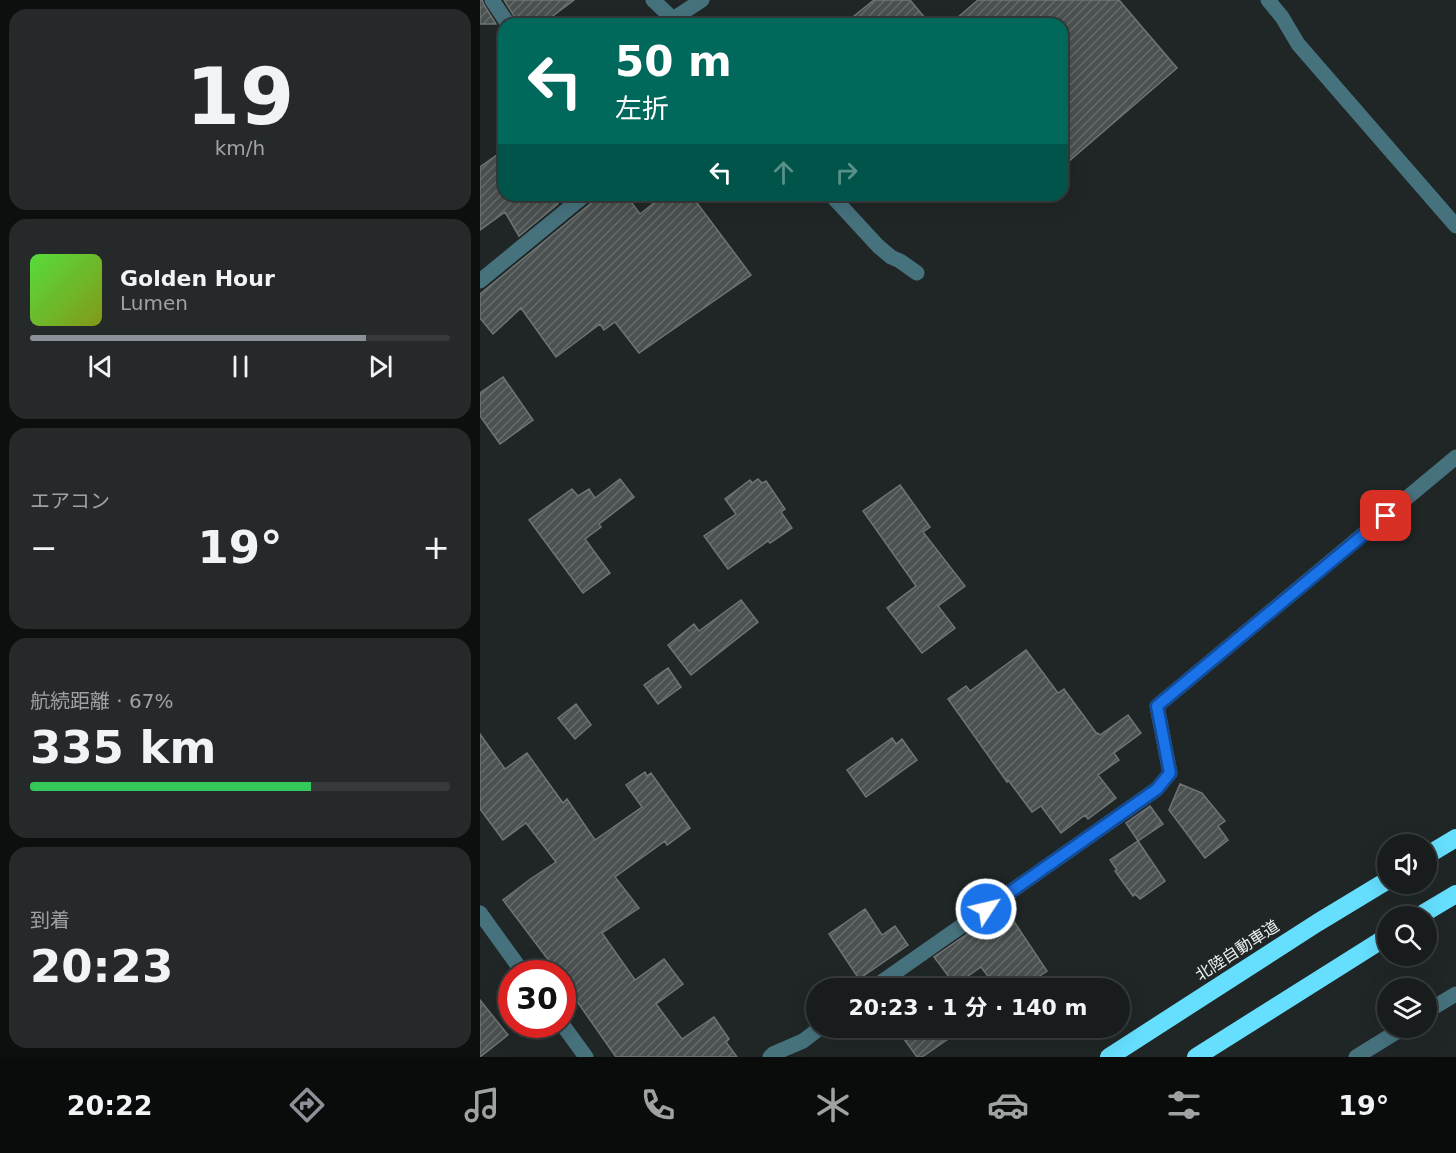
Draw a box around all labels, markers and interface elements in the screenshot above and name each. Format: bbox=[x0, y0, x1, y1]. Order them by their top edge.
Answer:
text: 50 m bbox=[615, 37, 732, 86]
icon: left bbox=[516, 42, 594, 120]
text: 19 bbox=[186, 52, 294, 142]
text: 左折 bbox=[615, 93, 669, 124]
text: km/h bbox=[215, 136, 265, 160]
icon: left bbox=[704, 156, 737, 189]
icon: ahead bbox=[767, 156, 800, 189]
icon: right bbox=[830, 156, 863, 189]
text: Golden Hour bbox=[120, 266, 275, 291]
text: Lumen bbox=[120, 291, 188, 315]
icon: previous bbox=[84, 350, 117, 383]
icon: pause bbox=[224, 350, 257, 383]
icon: next bbox=[364, 350, 397, 383]
text: エアコン bbox=[30, 489, 110, 513]
pin bbox=[1360, 490, 1411, 541]
icon: arrive bbox=[1369, 499, 1402, 532]
text: 19° bbox=[197, 521, 283, 574]
text: − bbox=[30, 528, 58, 567]
text: + bbox=[422, 528, 450, 567]
text: 航続距離 · 67% bbox=[30, 689, 174, 713]
text: 335 km bbox=[30, 721, 216, 774]
map controls bbox=[1377, 834, 1437, 1038]
button: sound bbox=[1377, 834, 1437, 894]
position arrow bbox=[954, 877, 1018, 941]
button: search bbox=[1377, 906, 1437, 966]
text: 到着 bbox=[30, 908, 70, 932]
street label: 北陸自動車道 bbox=[1192, 916, 1283, 985]
text: 20:23 bbox=[30, 940, 173, 993]
speed limit sign: 30 bbox=[498, 960, 576, 1038]
button: layers bbox=[1377, 978, 1437, 1038]
text: 20:23 · 1 分 · 140 m bbox=[849, 995, 1087, 1020]
icon: directions bbox=[286, 1084, 328, 1126]
icon: music bbox=[461, 1084, 503, 1126]
icon: phone bbox=[637, 1084, 679, 1126]
icon: climate bbox=[812, 1084, 854, 1126]
icon: car bbox=[987, 1084, 1029, 1126]
icon: filters bbox=[1163, 1084, 1205, 1126]
text: 20:22 bbox=[67, 1090, 153, 1121]
text: 19° bbox=[1338, 1090, 1389, 1121]

